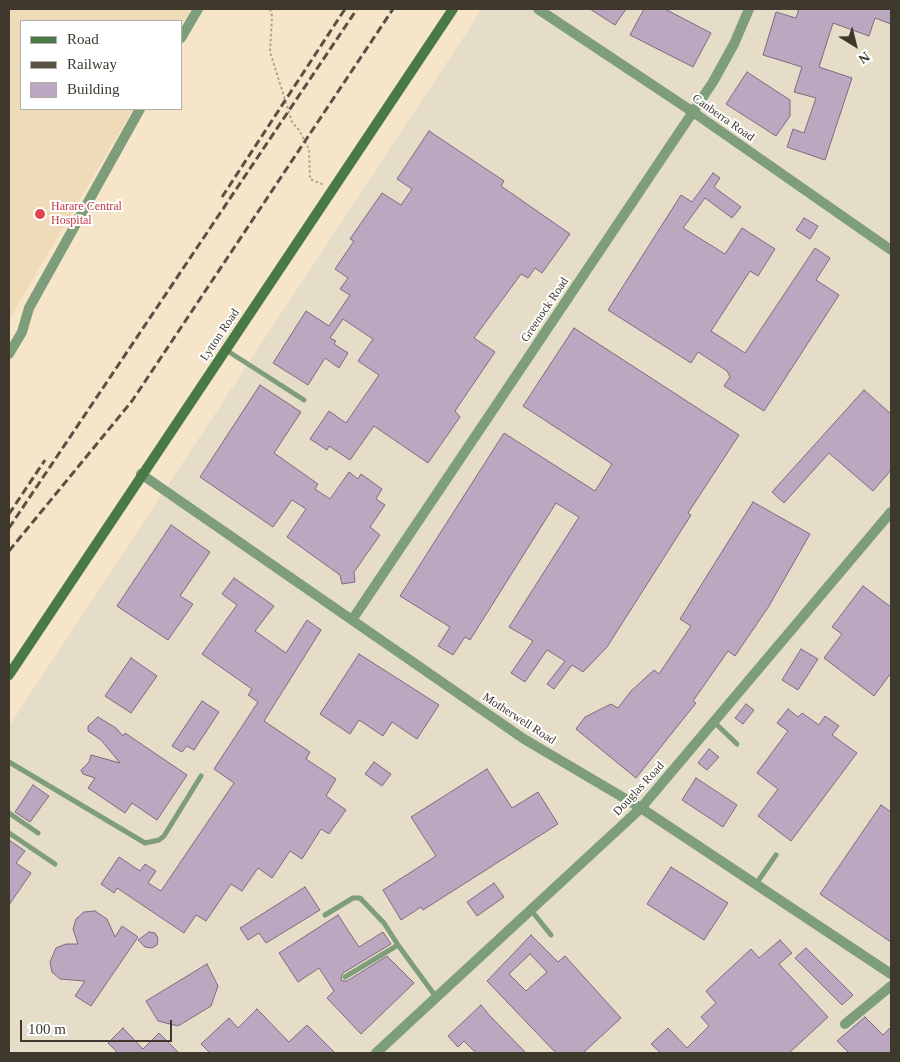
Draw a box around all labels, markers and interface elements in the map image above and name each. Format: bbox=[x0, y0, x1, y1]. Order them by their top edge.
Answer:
legend bbox=[20, 20, 182, 110]
north arrow bbox=[830, 20, 880, 70]
text: Road bbox=[67, 31, 99, 47]
text: N bbox=[856, 48, 873, 67]
text: Railway bbox=[67, 56, 117, 72]
text: Building bbox=[67, 81, 120, 97]
street label: Canberra Road bbox=[689, 91, 757, 145]
place label: Harare Central Hospital bbox=[51, 200, 122, 228]
marker: Harare Central Hospital bbox=[33, 207, 47, 221]
street label: Greenock Road bbox=[518, 275, 572, 345]
street label: Lytton Road bbox=[197, 306, 243, 364]
street label: Motherwell Road bbox=[480, 690, 558, 748]
street label: Douglas Road bbox=[610, 759, 668, 819]
scale bar bbox=[22, 1010, 175, 1042]
text: 100 m bbox=[28, 1021, 66, 1037]

